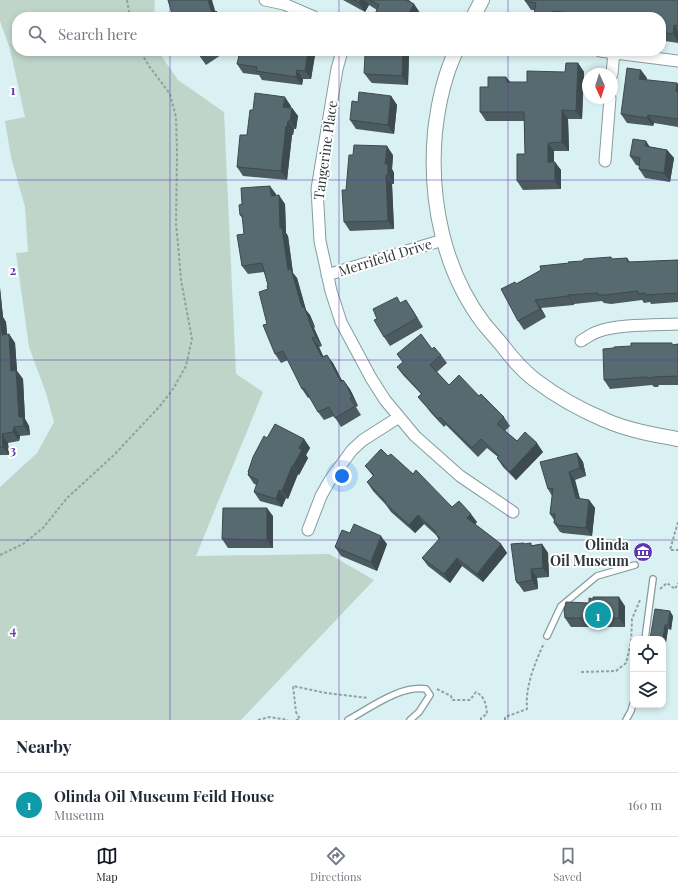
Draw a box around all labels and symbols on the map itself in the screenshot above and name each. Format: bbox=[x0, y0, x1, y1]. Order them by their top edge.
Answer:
north arrow bbox=[582, 68, 618, 104]
text: 1 bbox=[11, 81, 16, 98]
street label: Tangerine Place bbox=[309, 99, 341, 201]
street label: Merrifeld Drive bbox=[336, 234, 434, 280]
text: 2 bbox=[10, 261, 17, 278]
text: 3 bbox=[10, 441, 16, 458]
your location bbox=[332, 466, 352, 486]
place label: Olinda Oil Museum bbox=[550, 535, 630, 570]
museum icon: Olinda Oil Museum bbox=[632, 541, 654, 563]
pin: 1 bbox=[585, 600, 611, 630]
text: 4 bbox=[10, 621, 17, 638]

